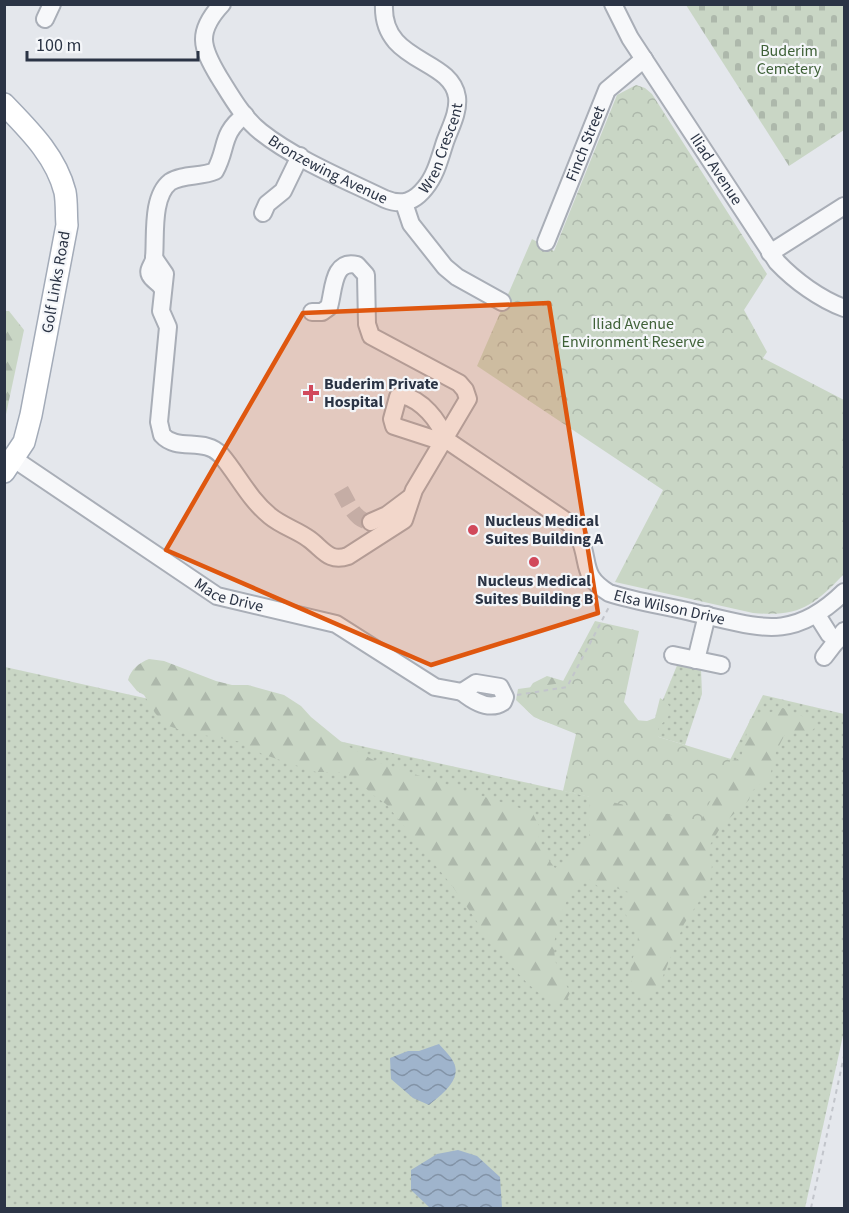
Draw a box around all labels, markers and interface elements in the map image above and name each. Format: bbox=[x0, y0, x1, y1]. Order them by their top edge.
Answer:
scale bar bbox=[27, 24, 198, 62]
text: 100 m bbox=[36, 33, 81, 58]
park label: Buderim Cemetery bbox=[757, 40, 822, 80]
street label: Wren Crescent bbox=[413, 101, 468, 199]
street label: Finch Street bbox=[560, 102, 611, 185]
street label: Iliad Avenue bbox=[685, 129, 748, 210]
street label: Bronzewing Avenue bbox=[264, 130, 391, 210]
street label: Golf Links Road bbox=[36, 229, 76, 335]
park label: Iliad Avenue Environment Reserve bbox=[562, 313, 704, 353]
place label: Buderim Private Hospital bbox=[324, 373, 439, 413]
marker: Buderim Private Hospital bbox=[302, 384, 320, 402]
place label: Nucleus Medical Suites Building A bbox=[485, 510, 604, 550]
marker: Nucleus Medical Suites Building A bbox=[466, 523, 480, 537]
marker: Nucleus Medical Suites Building B bbox=[527, 555, 541, 569]
place label: Nucleus Medical Suites Building B bbox=[475, 570, 594, 610]
street label: Mace Drive bbox=[190, 573, 266, 618]
street label: Elsa Wilson Drive bbox=[611, 584, 727, 631]

